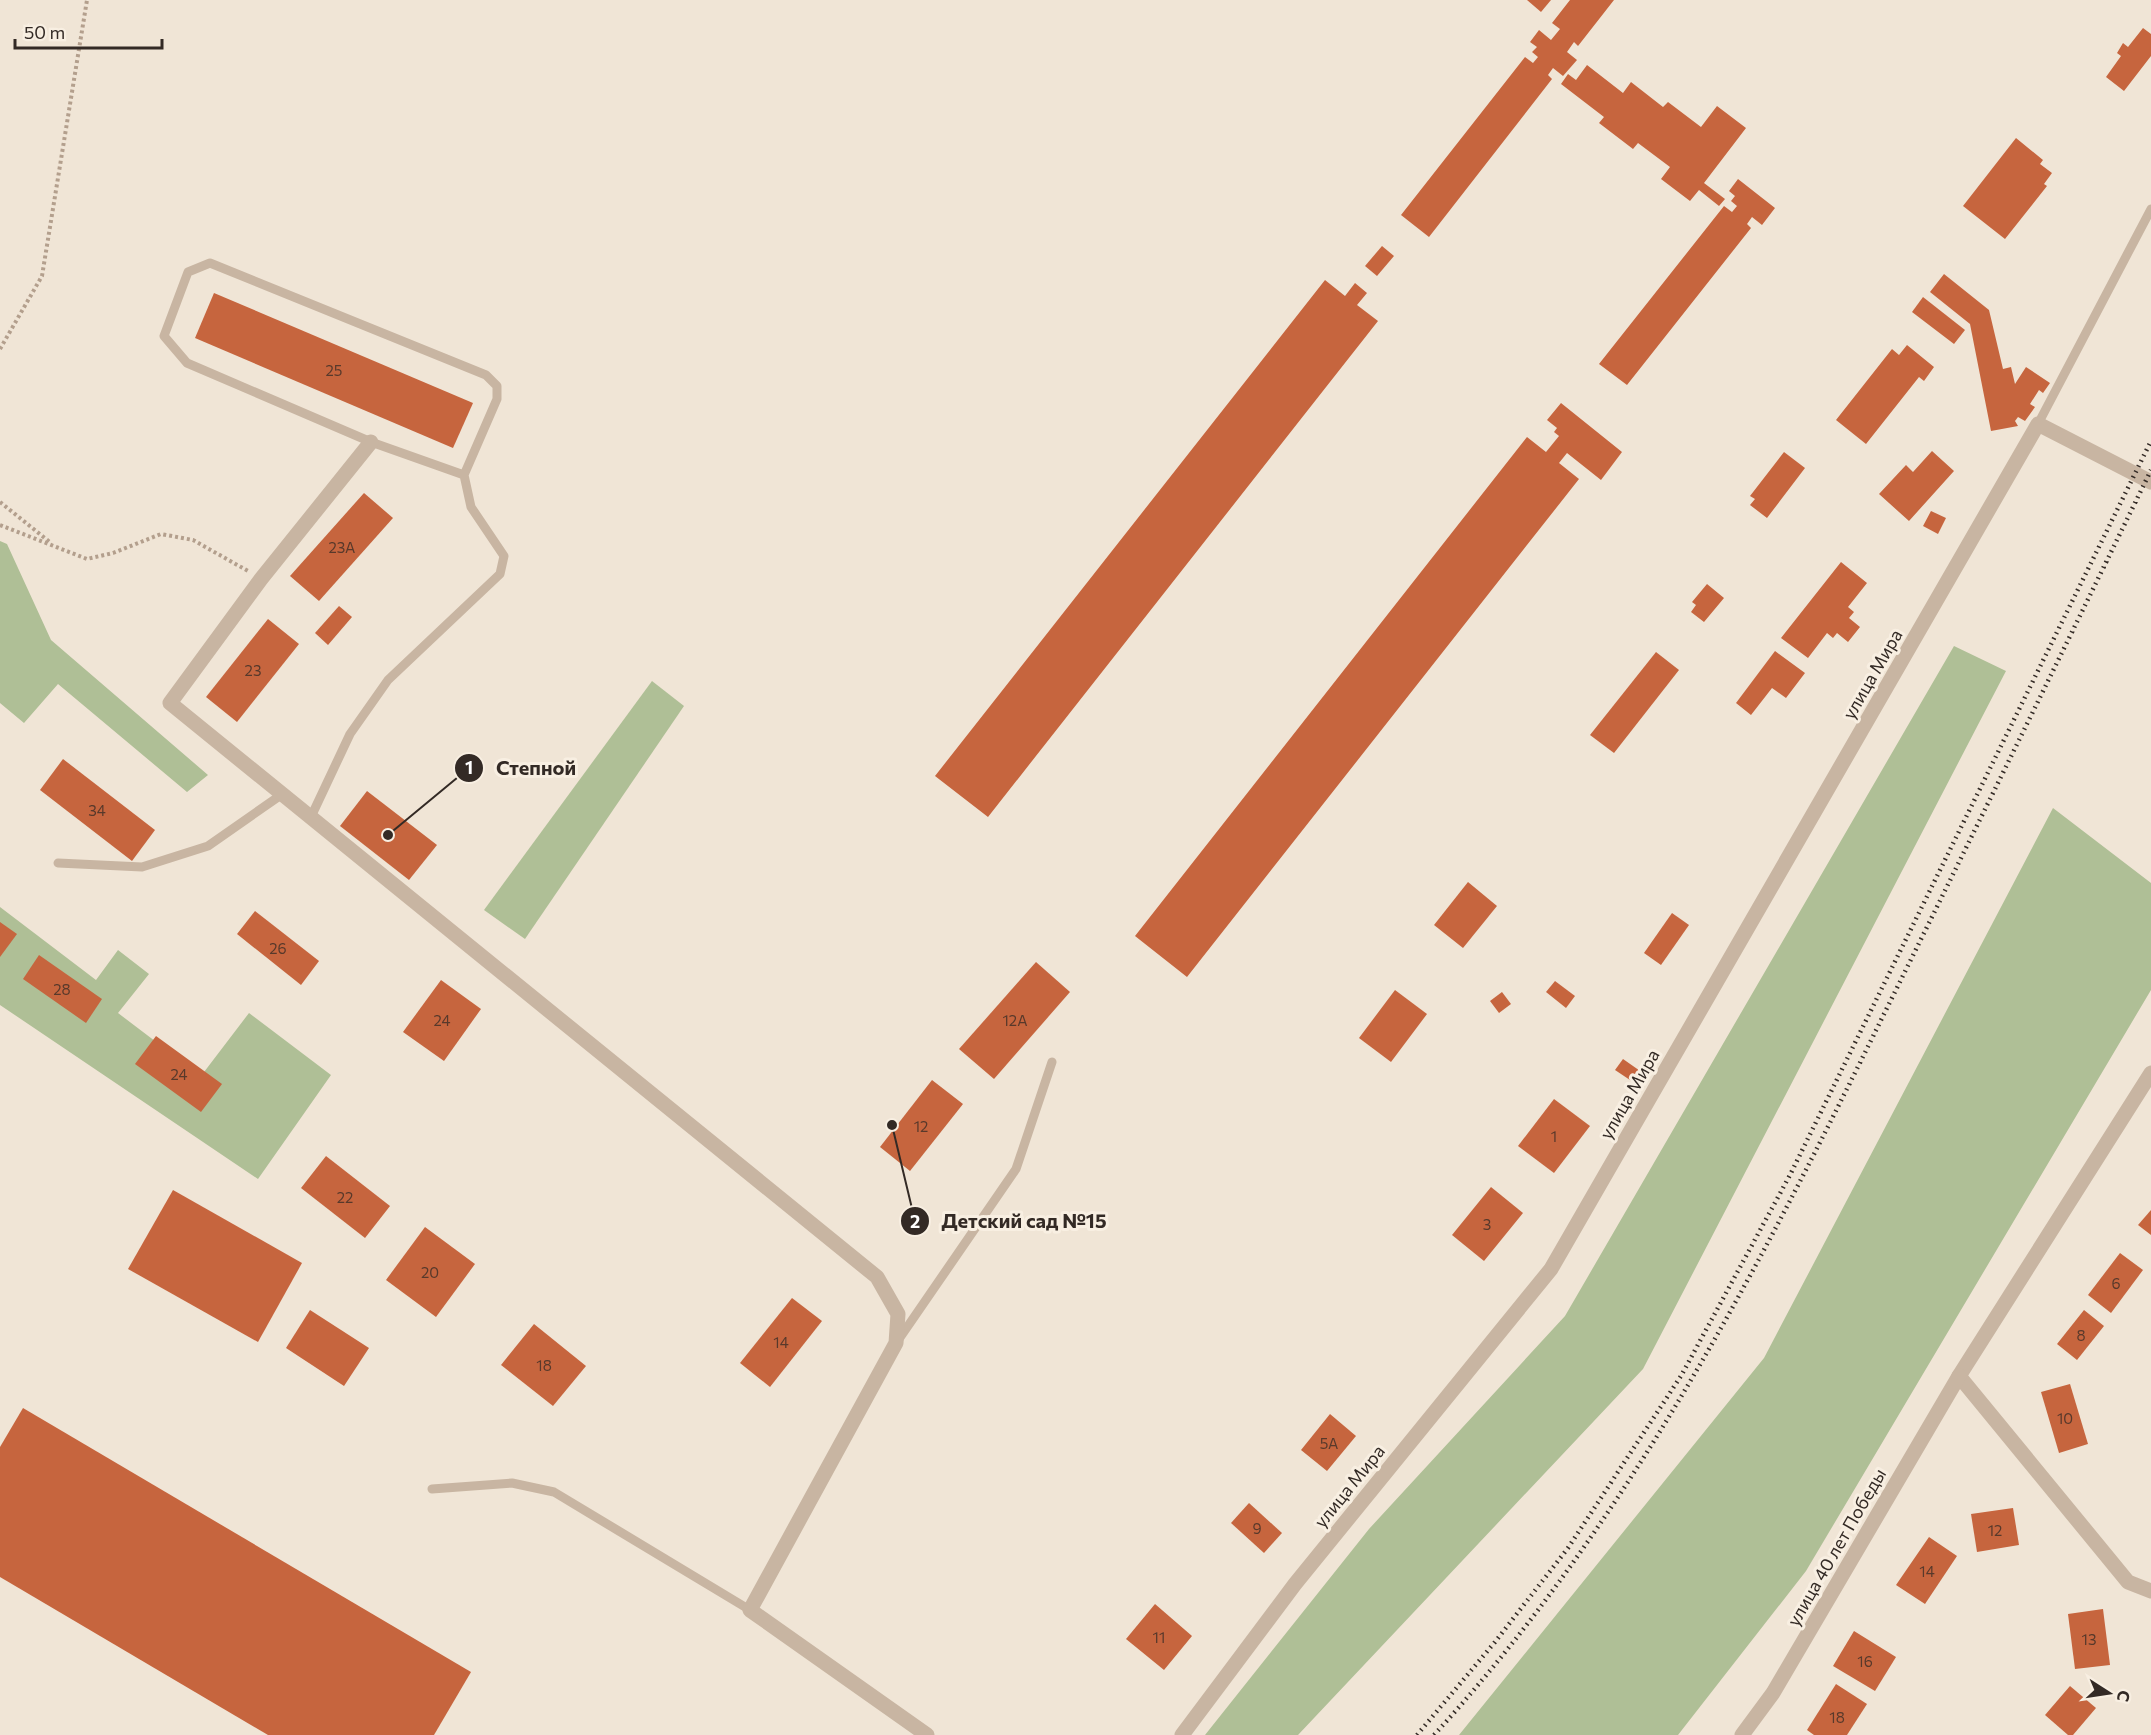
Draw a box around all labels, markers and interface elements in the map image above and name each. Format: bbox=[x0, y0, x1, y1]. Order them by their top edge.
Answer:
scale bar bbox=[15, 12, 162, 50]
text: 50 m bbox=[24, 21, 65, 43]
house number: 25 bbox=[326, 361, 342, 379]
house number: 23А bbox=[329, 538, 355, 556]
street label: улица Мира bbox=[1837, 625, 1907, 723]
house number: 23 bbox=[245, 661, 261, 679]
callout: Степной bbox=[454, 749, 588, 787]
text: Степной bbox=[496, 755, 576, 779]
text: 1 bbox=[465, 756, 473, 778]
house number: 34 bbox=[88, 801, 106, 819]
house number: 26 bbox=[269, 939, 287, 957]
house number: 28 bbox=[53, 980, 71, 998]
house number: 24 bbox=[433, 1011, 451, 1029]
house number: 12А bbox=[1002, 1011, 1028, 1029]
street label: улица Мира bbox=[1594, 1045, 1664, 1143]
house number: 24 bbox=[170, 1065, 188, 1083]
house number: 12 bbox=[914, 1117, 928, 1135]
house number: 1 bbox=[1551, 1127, 1557, 1145]
house number: 22 bbox=[337, 1188, 353, 1206]
callout: Детский сад №15 bbox=[900, 1202, 1119, 1240]
text: Детский сад №15 bbox=[941, 1208, 1107, 1232]
text: 2 bbox=[910, 1210, 920, 1232]
house number: 3 bbox=[1483, 1215, 1491, 1233]
house number: 20 bbox=[421, 1263, 439, 1281]
house number: 6 bbox=[2111, 1274, 2121, 1292]
house number: 8 bbox=[2076, 1326, 2086, 1344]
house number: 14 bbox=[773, 1333, 789, 1351]
house number: 18 bbox=[536, 1356, 552, 1374]
house number: 10 bbox=[2057, 1409, 2073, 1427]
house number: 5А bbox=[1320, 1434, 1338, 1452]
street label: улица Мира bbox=[1309, 1440, 1389, 1532]
street label: улица 40 лет Победы bbox=[1782, 1464, 1890, 1630]
house number: 9 bbox=[1252, 1519, 1262, 1537]
house number: 12 bbox=[1988, 1521, 2002, 1539]
house number: 14 bbox=[1919, 1562, 1935, 1580]
house number: 11 bbox=[1153, 1628, 1165, 1646]
house number: 13 bbox=[2082, 1630, 2096, 1648]
house number: 16 bbox=[1857, 1652, 1873, 1670]
north arrow bbox=[2079, 1663, 2139, 1723]
text: С bbox=[2114, 1689, 2135, 1704]
house number: 18 bbox=[1829, 1708, 1845, 1726]

